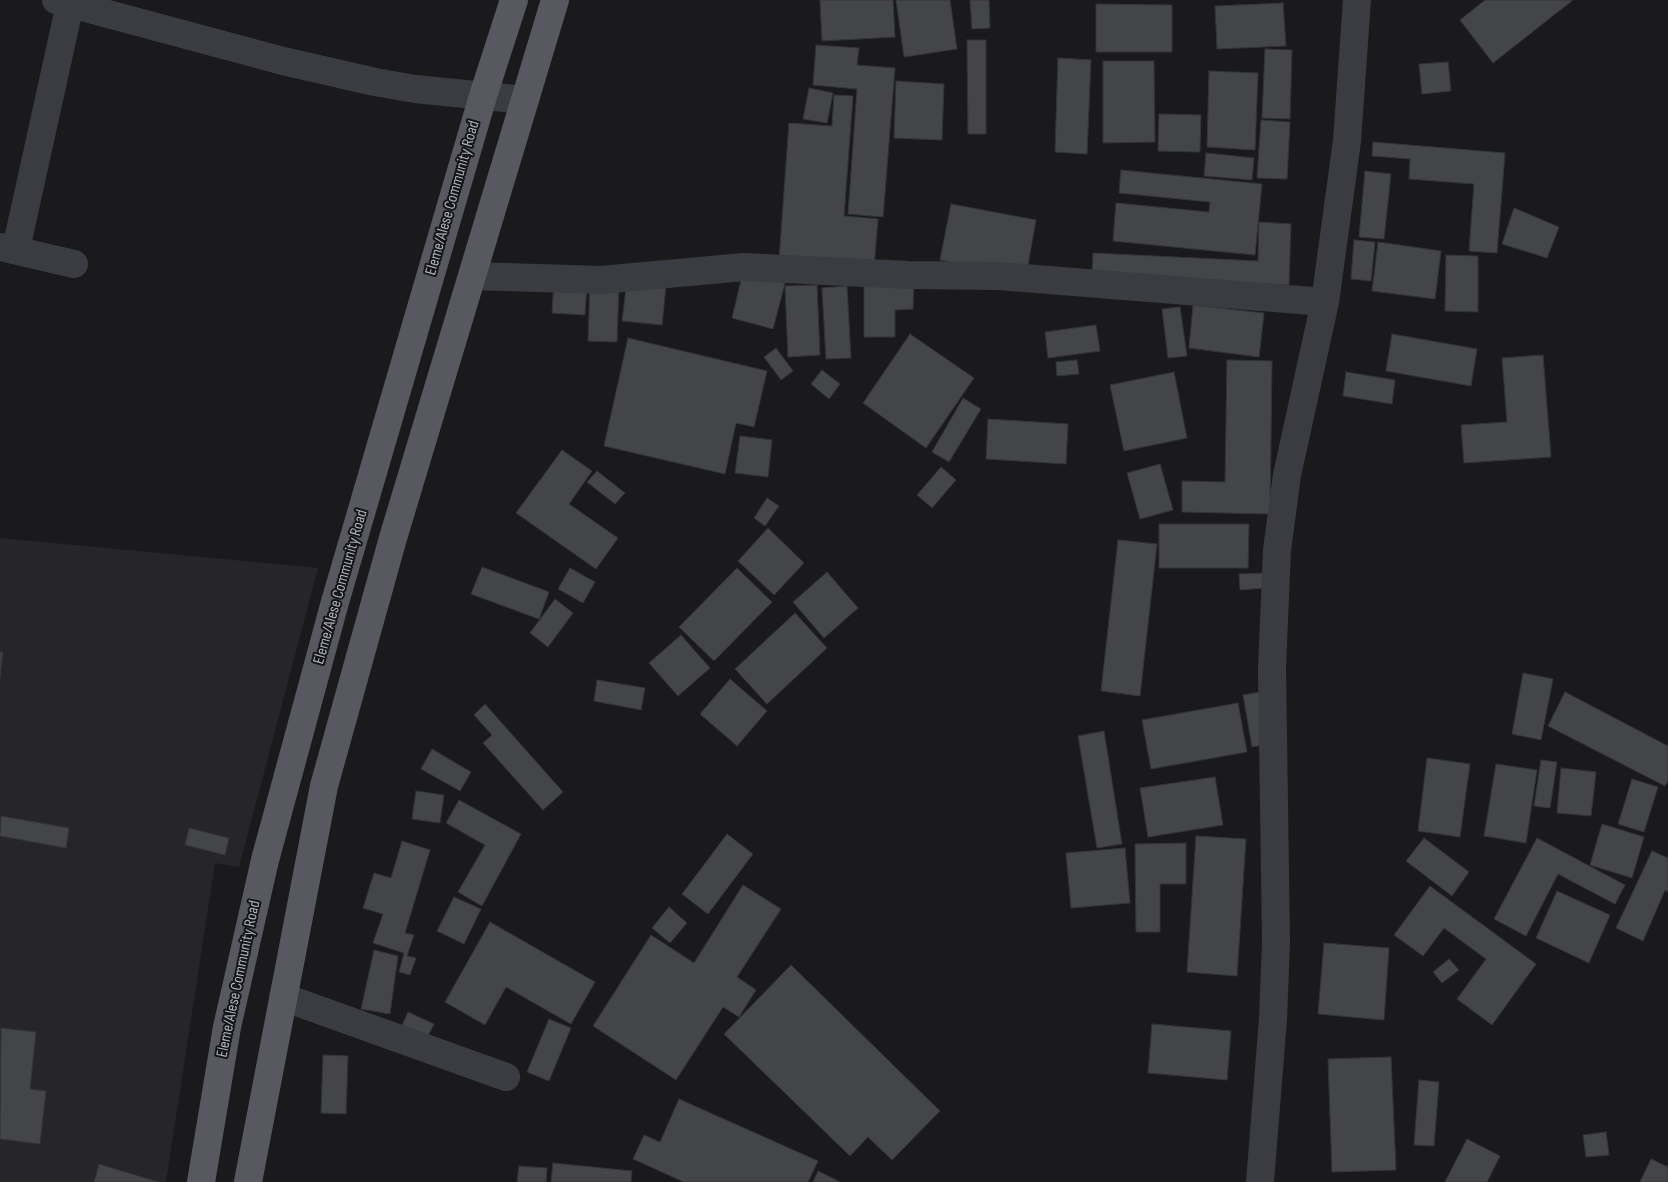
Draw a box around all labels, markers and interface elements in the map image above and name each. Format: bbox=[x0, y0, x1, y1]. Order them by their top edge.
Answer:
street label: Eleme/Alese Community Road bbox=[422, 118, 484, 278]
street label: Eleme/Alese Community Road bbox=[310, 507, 372, 667]
street label: Eleme/Alese Community Road bbox=[213, 899, 265, 1059]

